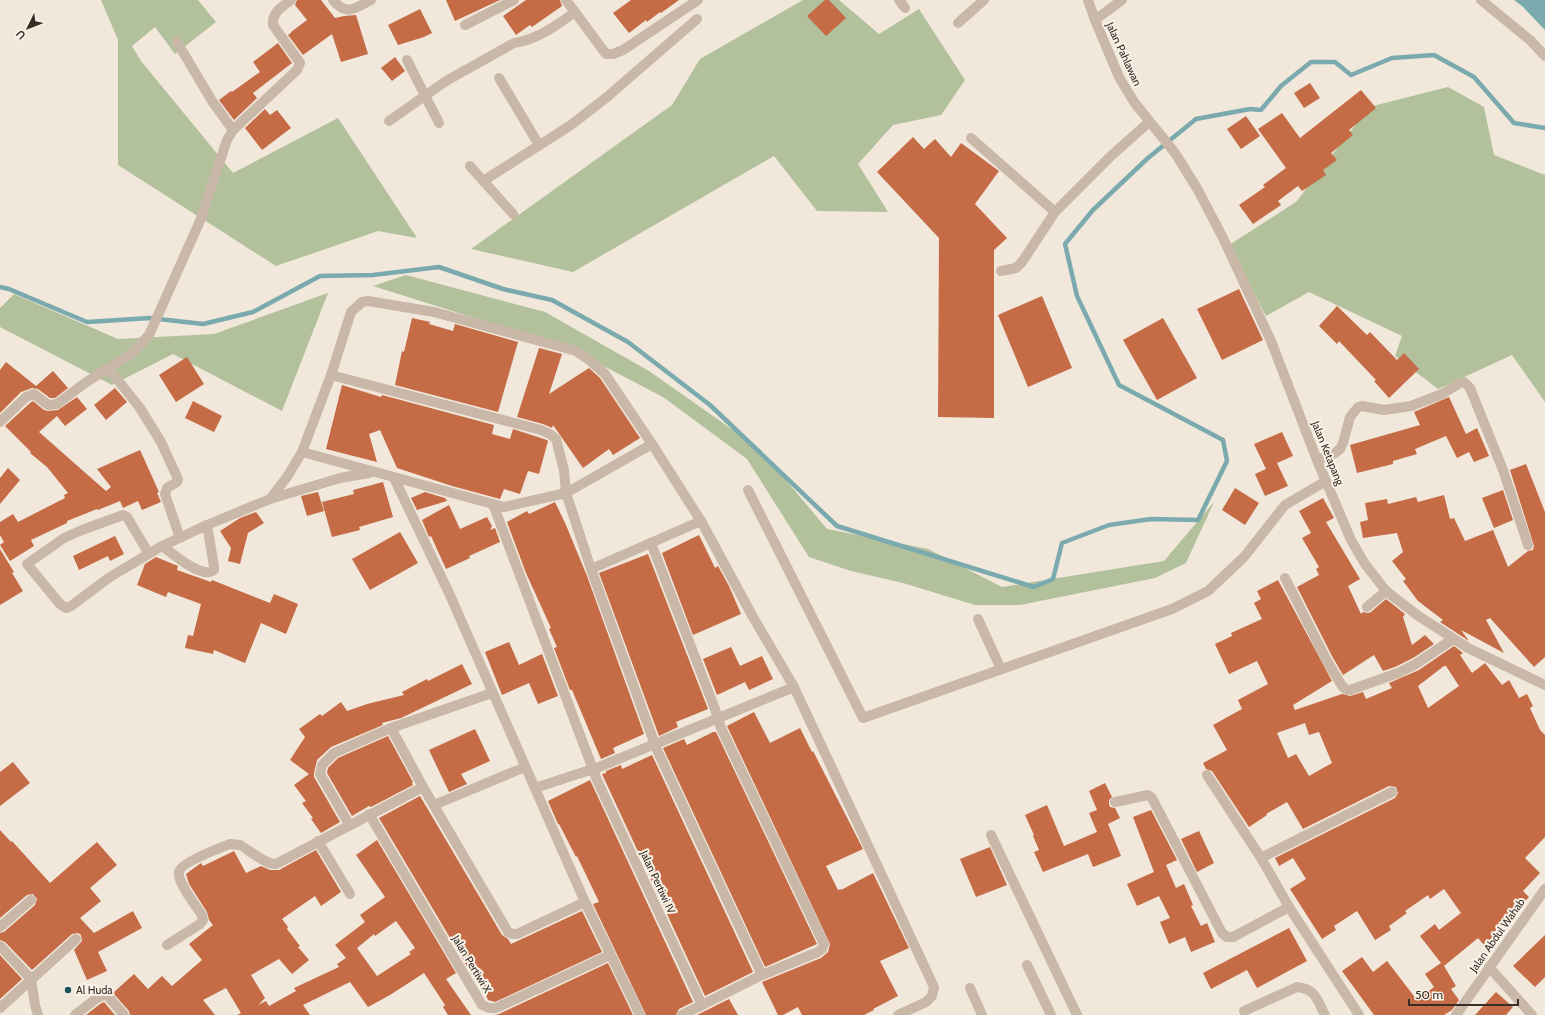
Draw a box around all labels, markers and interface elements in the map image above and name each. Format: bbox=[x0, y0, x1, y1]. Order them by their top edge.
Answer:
north arrow bbox=[8, 8, 48, 48]
street label: Jalan Pahlawan bbox=[1103, 19, 1145, 88]
text: U bbox=[13, 27, 29, 42]
street label: Jalan Ketapang bbox=[1308, 418, 1347, 488]
street label: Jalan Pertiwi IV bbox=[637, 847, 679, 916]
street label: Jalan Abdul Wahab bbox=[1466, 895, 1528, 975]
street label: Jalan Pertiwi X bbox=[449, 932, 495, 996]
scale bar bbox=[1409, 981, 1518, 1007]
place label: Al Huda bbox=[76, 983, 113, 997]
marker: Al Huda bbox=[63, 985, 73, 995]
text: 50 m bbox=[1415, 987, 1443, 1002]

